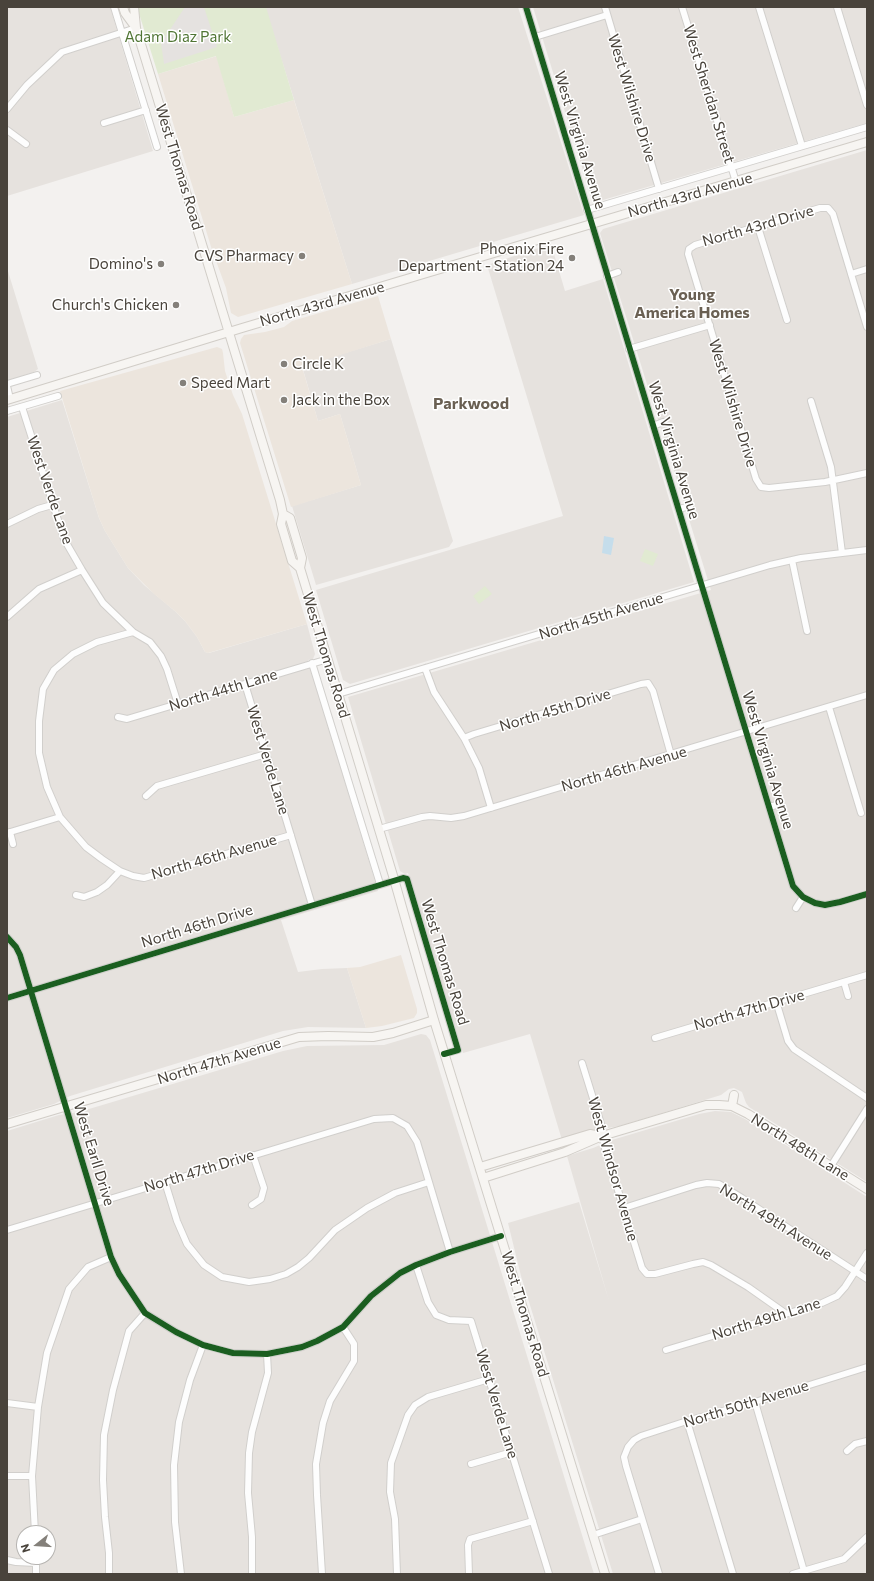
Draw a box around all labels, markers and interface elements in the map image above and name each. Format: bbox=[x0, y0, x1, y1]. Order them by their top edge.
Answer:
street label: West Sheridan Street bbox=[679, 23, 739, 165]
park label: Adam Diaz Park bbox=[125, 28, 231, 46]
street label: West Wilshire Drive bbox=[604, 32, 660, 164]
street label: West Virginia Avenue bbox=[550, 69, 610, 211]
street label: West Thomas Road bbox=[151, 102, 207, 232]
street label: North 43rd Avenue bbox=[626, 169, 754, 221]
street label: North 43rd Drive bbox=[700, 202, 816, 250]
place label: Phoenix Fire Department - Station 24 bbox=[398, 240, 564, 275]
place label: CVS Pharmacy bbox=[194, 247, 294, 265]
marker: CVS Pharmacy bbox=[297, 251, 307, 261]
marker: Phoenix Fire Department - Station 24 bbox=[567, 253, 577, 263]
place label: Domino's bbox=[89, 255, 153, 273]
marker: Domino's bbox=[156, 259, 166, 269]
street label: North 43rd Avenue bbox=[258, 278, 386, 330]
district label: Young America Homes bbox=[634, 285, 750, 323]
place label: Church's Chicken bbox=[52, 296, 168, 314]
marker: Church's Chicken bbox=[171, 300, 181, 310]
street label: West Wilshire Drive bbox=[705, 337, 761, 469]
place label: Circle K bbox=[292, 355, 344, 373]
marker: Circle K bbox=[279, 359, 289, 369]
place label: Speed Mart bbox=[191, 374, 270, 392]
marker: Speed Mart bbox=[178, 378, 188, 388]
street label: West Virginia Avenue bbox=[644, 379, 704, 521]
place label: Jack in the Box bbox=[292, 391, 390, 409]
district label: Parkwood bbox=[433, 394, 509, 414]
marker: Jack in the Box bbox=[279, 395, 289, 405]
street label: West Verde Lane bbox=[23, 434, 77, 546]
street label: North 45th Avenue bbox=[537, 589, 665, 643]
street label: West Thomas Road bbox=[298, 590, 354, 720]
street label: North 44th Lane bbox=[167, 665, 279, 715]
street label: North 45th Drive bbox=[497, 685, 613, 735]
street label: West Virginia Avenue bbox=[738, 689, 798, 831]
street label: West Verde Lane bbox=[243, 703, 293, 817]
street label: North 46th Avenue bbox=[559, 742, 689, 796]
street label: North 46th Avenue bbox=[149, 830, 279, 884]
street label: West Thomas Road bbox=[417, 897, 473, 1027]
street label: North 46th Drive bbox=[139, 900, 255, 952]
street label: North 47th Drive bbox=[692, 986, 806, 1034]
street label: North 47th Avenue bbox=[155, 1034, 283, 1088]
street label: West Windsor Avenue bbox=[584, 1095, 642, 1243]
street label: West Earll Drive bbox=[70, 1100, 118, 1208]
street label: North 48th Lane bbox=[748, 1110, 852, 1184]
street label: North 47th Drive bbox=[142, 1146, 256, 1196]
street label: North 49th Avenue bbox=[716, 1180, 836, 1264]
street label: West Thomas Road bbox=[497, 1249, 553, 1379]
street label: North 49th Lane bbox=[710, 1294, 822, 1344]
street label: West Verde Lane bbox=[472, 1347, 522, 1461]
street label: North 50th Avenue bbox=[681, 1376, 811, 1432]
north arrow bbox=[16, 1525, 56, 1565]
text: N bbox=[18, 1543, 32, 1554]

